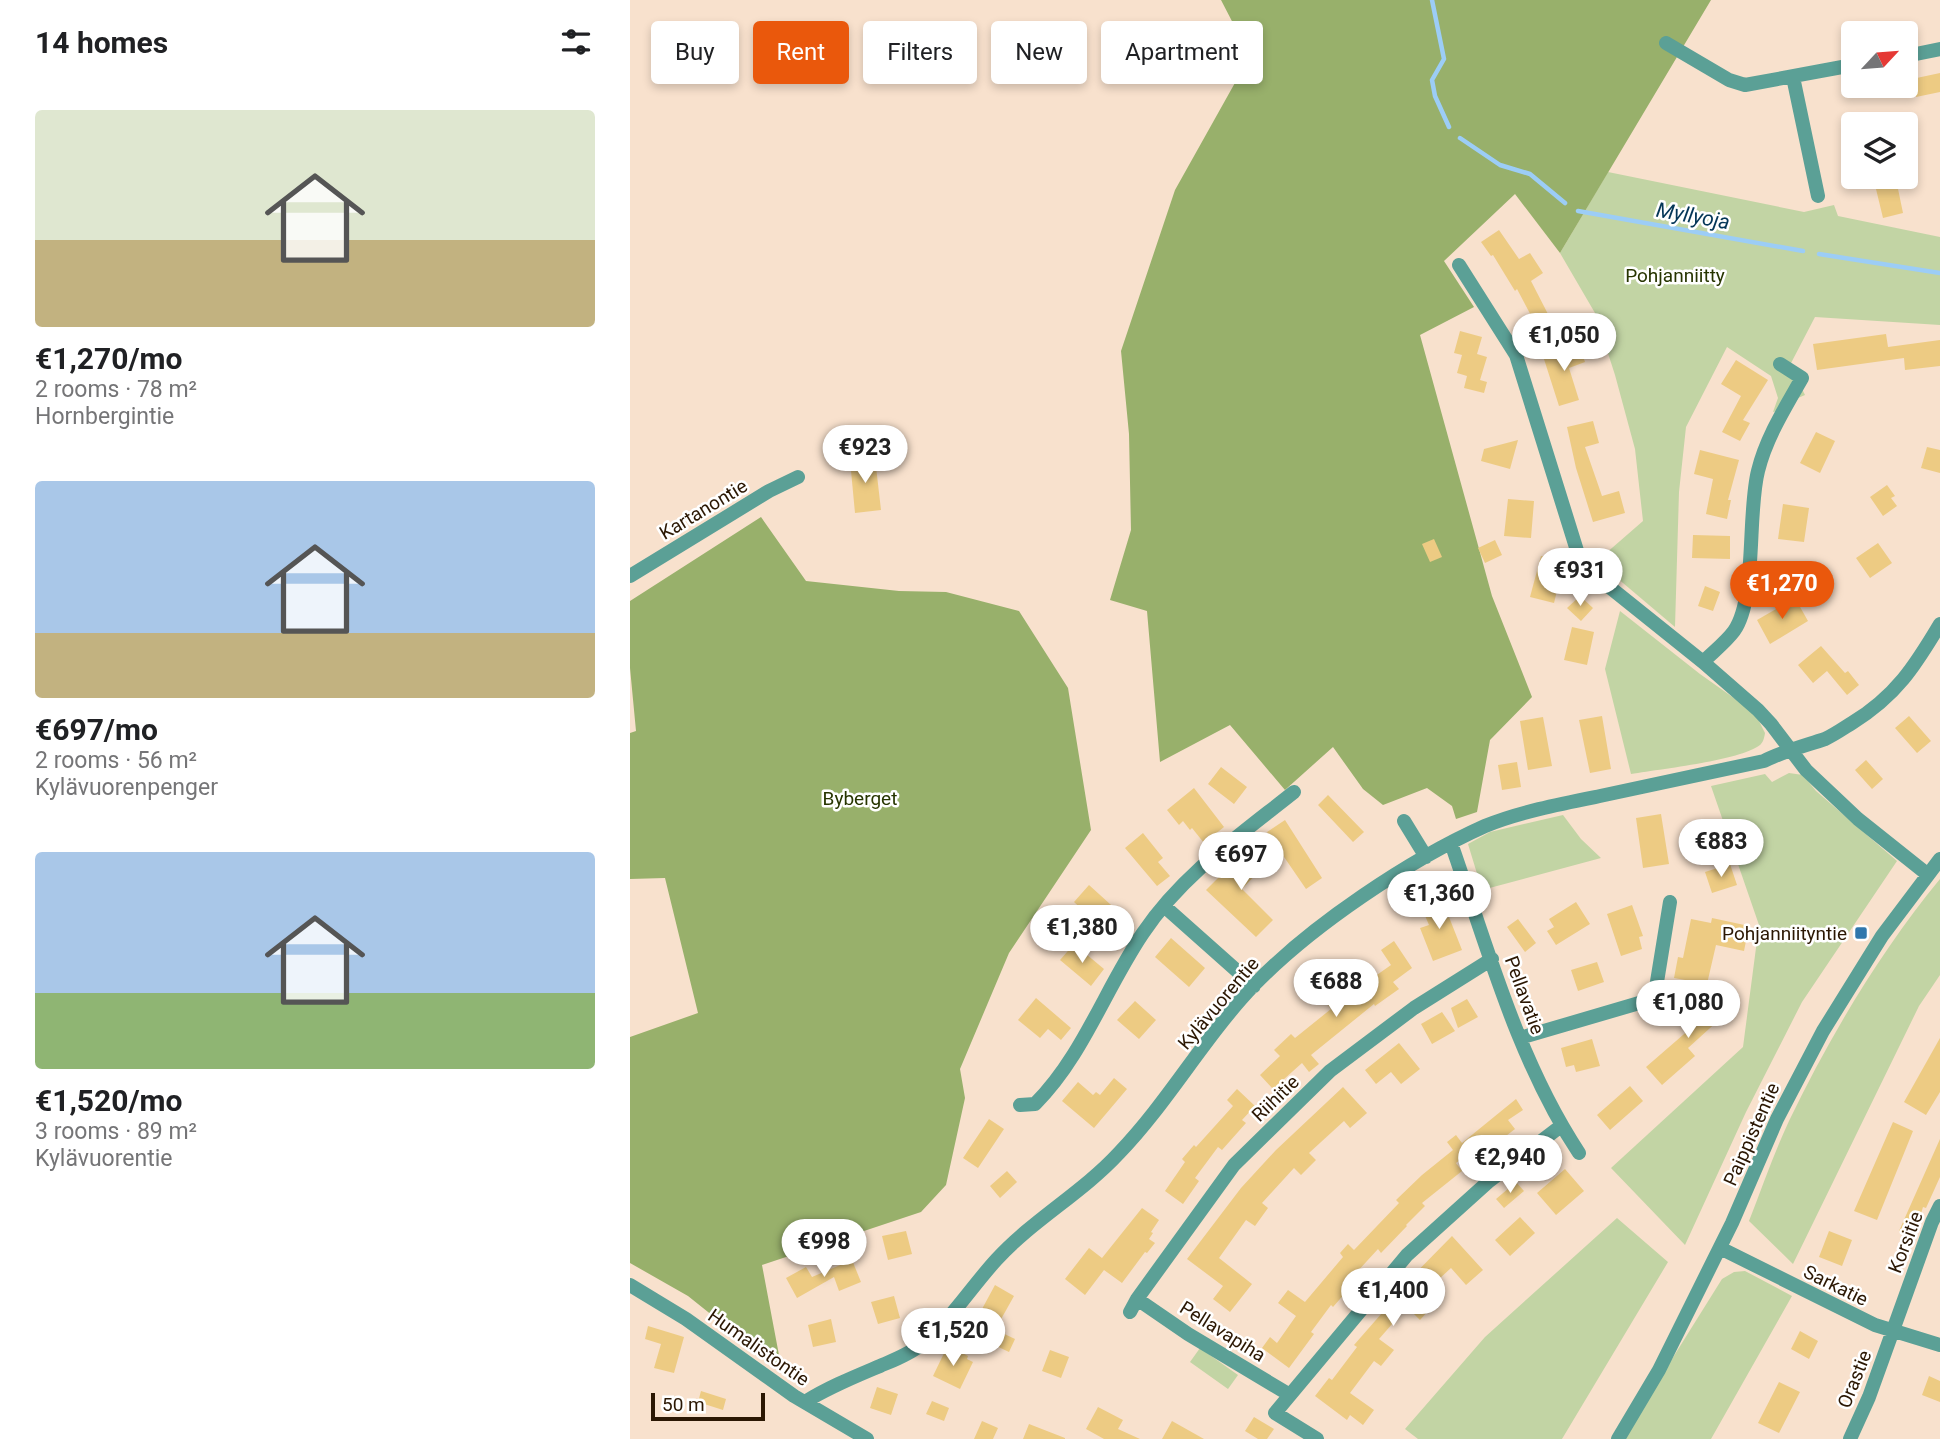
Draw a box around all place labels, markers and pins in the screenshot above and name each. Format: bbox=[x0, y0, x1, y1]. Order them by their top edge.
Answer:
pin: €1,050 bbox=[1507, 314, 1621, 373]
pin: €923 bbox=[824, 426, 906, 485]
pin: €931 bbox=[1539, 548, 1621, 608]
pin: €1,270 bbox=[1725, 562, 1839, 621]
pin: €883 bbox=[1680, 820, 1762, 879]
pin: €697 bbox=[1200, 832, 1282, 892]
pin: €1,360 bbox=[1382, 872, 1496, 931]
pin: €1,380 bbox=[1025, 906, 1139, 965]
place label: Pohjanniityntie bbox=[1722, 922, 1847, 945]
marker: Pohjanniityntie bbox=[1853, 925, 1869, 941]
pin: €688 bbox=[1295, 960, 1377, 1019]
pin: €1,080 bbox=[1631, 981, 1745, 1040]
pin: €2,940 bbox=[1453, 1136, 1567, 1195]
pin: €998 bbox=[783, 1220, 865, 1279]
pin: €1,400 bbox=[1336, 1268, 1450, 1328]
pin: €1,520 bbox=[896, 1308, 1010, 1368]

